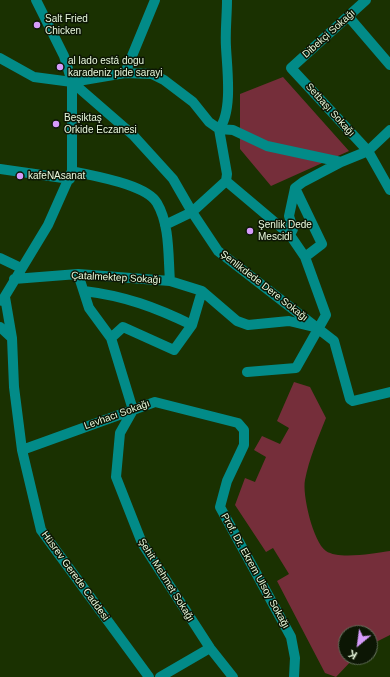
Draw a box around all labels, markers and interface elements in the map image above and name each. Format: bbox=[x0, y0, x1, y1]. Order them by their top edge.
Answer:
street label: Dibekçi Sokağı bbox=[300, 7, 358, 61]
place label: Salt Fried Chicken bbox=[45, 13, 88, 36]
marker: Salt Fried Chicken bbox=[32, 20, 42, 30]
place label: al lado está dogu karadeniz pide sarayi bbox=[68, 55, 162, 78]
marker: al lado está dogu karadeniz pide sarayi bbox=[55, 62, 65, 72]
street label: Setbaşı Sokağı bbox=[303, 81, 357, 139]
place label: Beşiktaş Orkide Eczanesi bbox=[64, 112, 137, 136]
marker: Beşiktaş Orkide Eczanesi bbox=[51, 119, 61, 129]
place label: kafeNAsanat bbox=[28, 170, 85, 182]
marker: kafeNAsanat bbox=[15, 171, 25, 181]
place label: Şenlik Dede Mescidi bbox=[258, 219, 312, 242]
marker: Şenlik Dede Mescidi bbox=[245, 226, 255, 236]
street label: Şenlikdede Dere Sokağı bbox=[218, 248, 310, 324]
street label: Çatalmektep Sokağı bbox=[71, 270, 161, 286]
street label: Levhacı Sokağı bbox=[83, 398, 151, 432]
street label: Prof. Dr. Ekrem Ulsoy Sokağı bbox=[218, 511, 292, 631]
street label: Hüsrev Gerede Caddesi bbox=[39, 529, 111, 623]
street label: Şehit Mehmet Sokağı bbox=[136, 536, 196, 624]
north arrow bbox=[338, 625, 378, 665]
text: K bbox=[346, 647, 359, 662]

